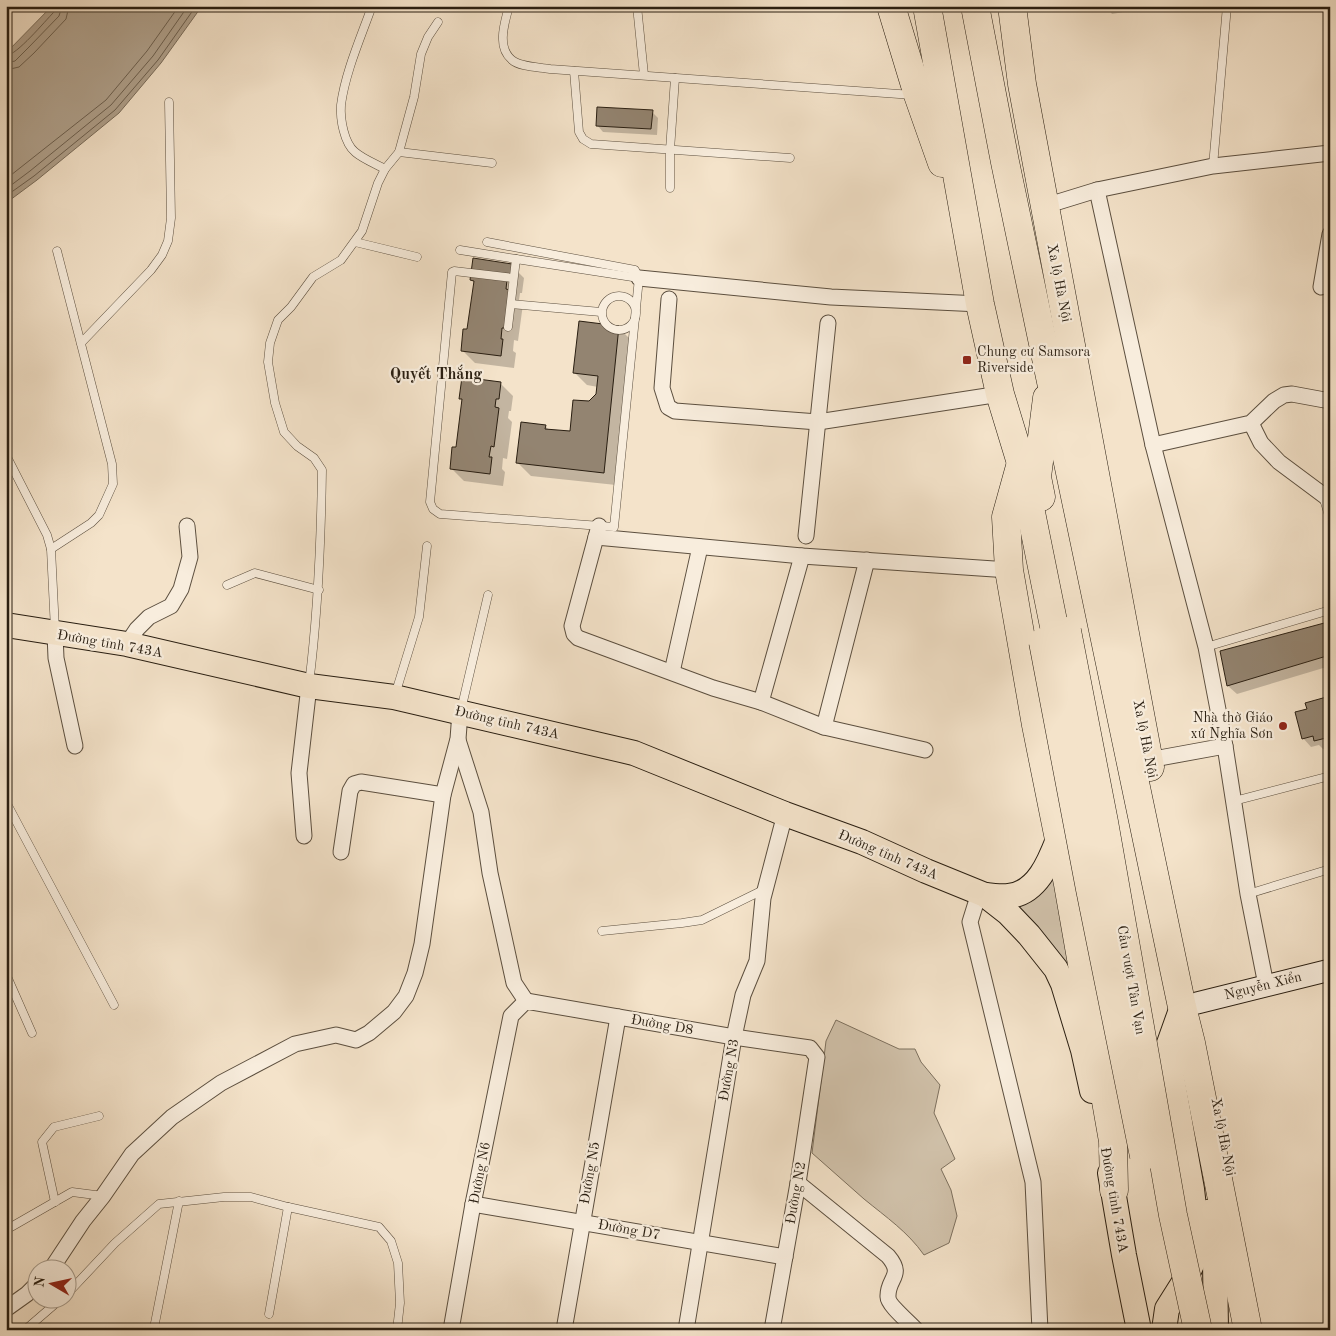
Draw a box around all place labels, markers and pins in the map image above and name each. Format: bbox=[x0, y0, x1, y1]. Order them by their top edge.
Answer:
place label: Chung cư Samsora Riverside bbox=[977, 345, 1090, 375]
marker: Chung cư Samsora Riverside bbox=[961, 354, 973, 366]
place label: Nhà thờ Giáo xứ Nghĩa Sơn bbox=[1191, 711, 1273, 741]
marker: Nhà thờ Giáo xứ Nghĩa Sơn bbox=[1277, 720, 1289, 732]

